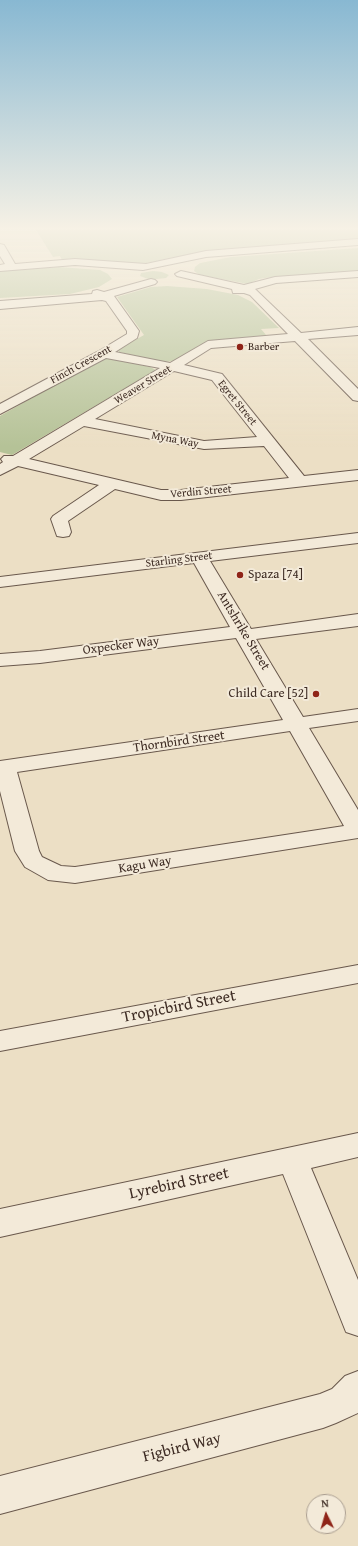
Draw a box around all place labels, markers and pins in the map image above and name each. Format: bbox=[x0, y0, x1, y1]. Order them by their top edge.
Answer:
place label: Barber bbox=[248, 340, 279, 354]
marker: Barber bbox=[235, 342, 245, 352]
place label: Spaza [74] bbox=[248, 567, 303, 583]
marker: Spaza [74] bbox=[235, 570, 245, 580]
place label: Child Care [52] bbox=[229, 686, 308, 702]
marker: Child Care [52] bbox=[311, 689, 321, 699]

